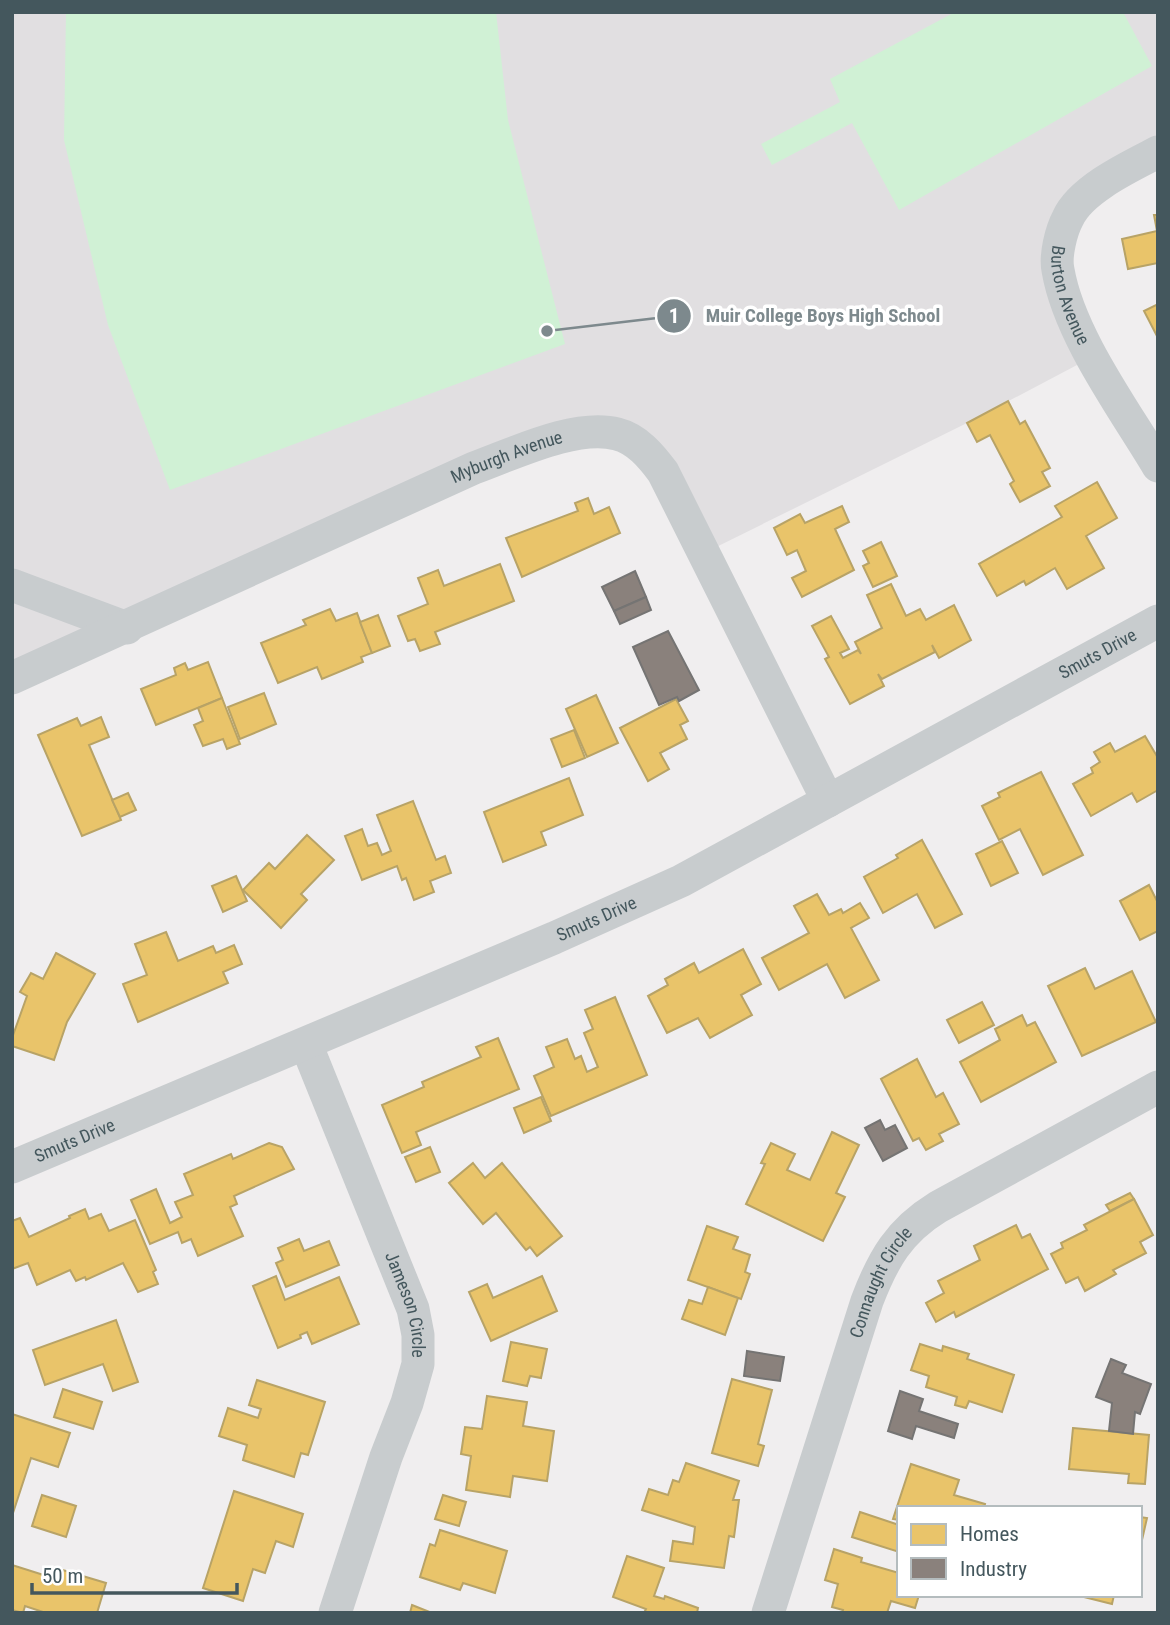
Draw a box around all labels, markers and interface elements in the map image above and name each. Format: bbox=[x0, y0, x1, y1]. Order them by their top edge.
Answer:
street label: Burton Avenue bbox=[1047, 244, 1094, 348]
callout: Muir College Boys High School bbox=[657, 296, 954, 336]
text: 1 bbox=[669, 304, 679, 328]
text: Muir College Boys High School bbox=[706, 304, 940, 327]
street label: Myburgh Avenue bbox=[447, 426, 565, 487]
street label: Smuts Drive bbox=[1055, 624, 1140, 683]
street label: Smuts Drive bbox=[553, 891, 639, 945]
street label: Smuts Drive bbox=[31, 1114, 118, 1166]
street label: Connaught Circle bbox=[845, 1222, 916, 1340]
street label: Jameson Circle bbox=[381, 1248, 429, 1358]
legend bbox=[897, 1506, 1142, 1597]
text: Homes bbox=[960, 1522, 1019, 1546]
scale bar bbox=[32, 1552, 236, 1596]
text: Industry bbox=[960, 1557, 1027, 1581]
text: 50 m bbox=[42, 1564, 83, 1588]

